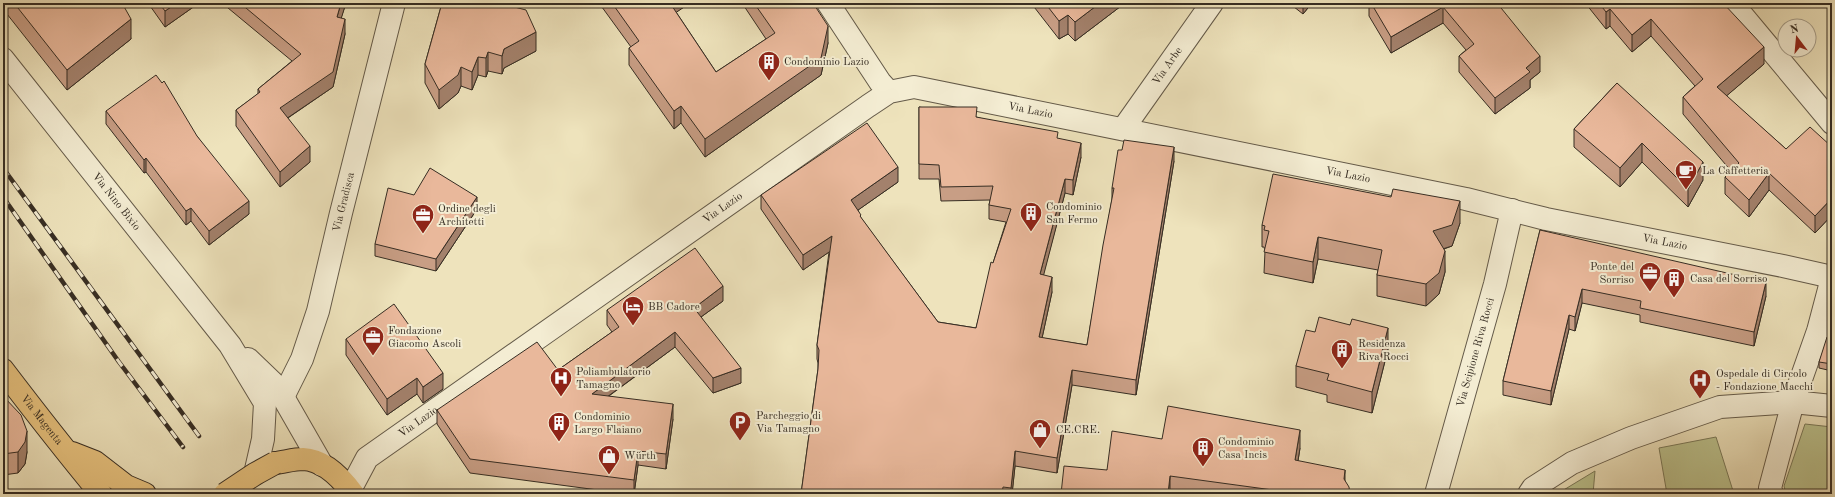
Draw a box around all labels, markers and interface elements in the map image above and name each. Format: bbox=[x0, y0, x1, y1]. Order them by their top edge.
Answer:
north arrow bbox=[1777, 18, 1817, 58]
text: N bbox=[1789, 23, 1801, 36]
street label: Via Arbe bbox=[1150, 45, 1184, 87]
building icon: Condominio Lazio bbox=[756, 49, 782, 82]
place label: Condominio Lazio bbox=[784, 57, 869, 68]
street label: Via Lazio bbox=[1007, 101, 1054, 121]
cafe icon: La Caffetteria bbox=[1673, 158, 1699, 191]
street label: Via Lazio bbox=[1324, 165, 1371, 185]
place label: La Caffetteria bbox=[1702, 166, 1769, 177]
street label: Via Nino Bixio bbox=[90, 171, 142, 232]
street label: Via Gradisca bbox=[331, 171, 357, 233]
street label: Via Lazio bbox=[701, 190, 745, 226]
building icon: Condominio San Fermo bbox=[1018, 200, 1044, 233]
office icon: Ordine degli Architetti bbox=[410, 202, 436, 235]
place label: Condominio San Fermo bbox=[1046, 202, 1102, 226]
place label: Ordine degli Architetti bbox=[438, 204, 496, 228]
street label: Via Lazio bbox=[1641, 233, 1688, 252]
office icon: Ponte del Sorriso bbox=[1637, 260, 1663, 293]
place label: Ponte del Sorriso bbox=[1590, 262, 1634, 286]
building icon: Casa del Sorriso bbox=[1661, 266, 1687, 299]
place label: Casa del Sorriso bbox=[1690, 274, 1767, 285]
hotel icon: BB Cadore bbox=[620, 294, 646, 327]
street label: Via Scipione Riva Rocci bbox=[1455, 296, 1496, 408]
place label: BB Cadore bbox=[648, 302, 700, 313]
office icon: Fondazione Giacomo Ascoli bbox=[360, 324, 386, 357]
place label: Fondazione Giacomo Ascoli bbox=[388, 326, 461, 350]
building icon: Residenza Riva Rocci bbox=[1329, 337, 1355, 370]
place label: Residenza Riva Rocci bbox=[1358, 339, 1409, 363]
hospital icon: Poliambulatorio Tamagno bbox=[548, 365, 574, 398]
place label: Poliambulatorio Tamagno bbox=[576, 367, 651, 391]
hospital icon: Ospedale di Circolo - Fondazione Macchi bbox=[1687, 367, 1713, 400]
place label: Ospedale di Circolo - Fondazione Macchi bbox=[1716, 369, 1813, 393]
street label: Via Magenta bbox=[19, 393, 65, 447]
street label: Via Lazio bbox=[397, 404, 440, 440]
parking icon: Parcheggio di Via Tamagno bbox=[727, 409, 753, 442]
building icon: Condominio Largo Flaiano bbox=[546, 410, 572, 443]
place label: Parcheggio di Via Tamagno bbox=[756, 411, 821, 435]
place label: Condominio Largo Flaiano bbox=[574, 412, 641, 436]
shop icon: CE.CRE. bbox=[1027, 417, 1053, 450]
place label: CE.CRE. bbox=[1056, 425, 1100, 436]
building icon: Condominio Casa Incis bbox=[1190, 435, 1216, 468]
place label: Condominio Casa Incis bbox=[1218, 437, 1274, 461]
shop icon: Würth bbox=[596, 443, 622, 476]
place label: Würth bbox=[624, 451, 656, 462]

